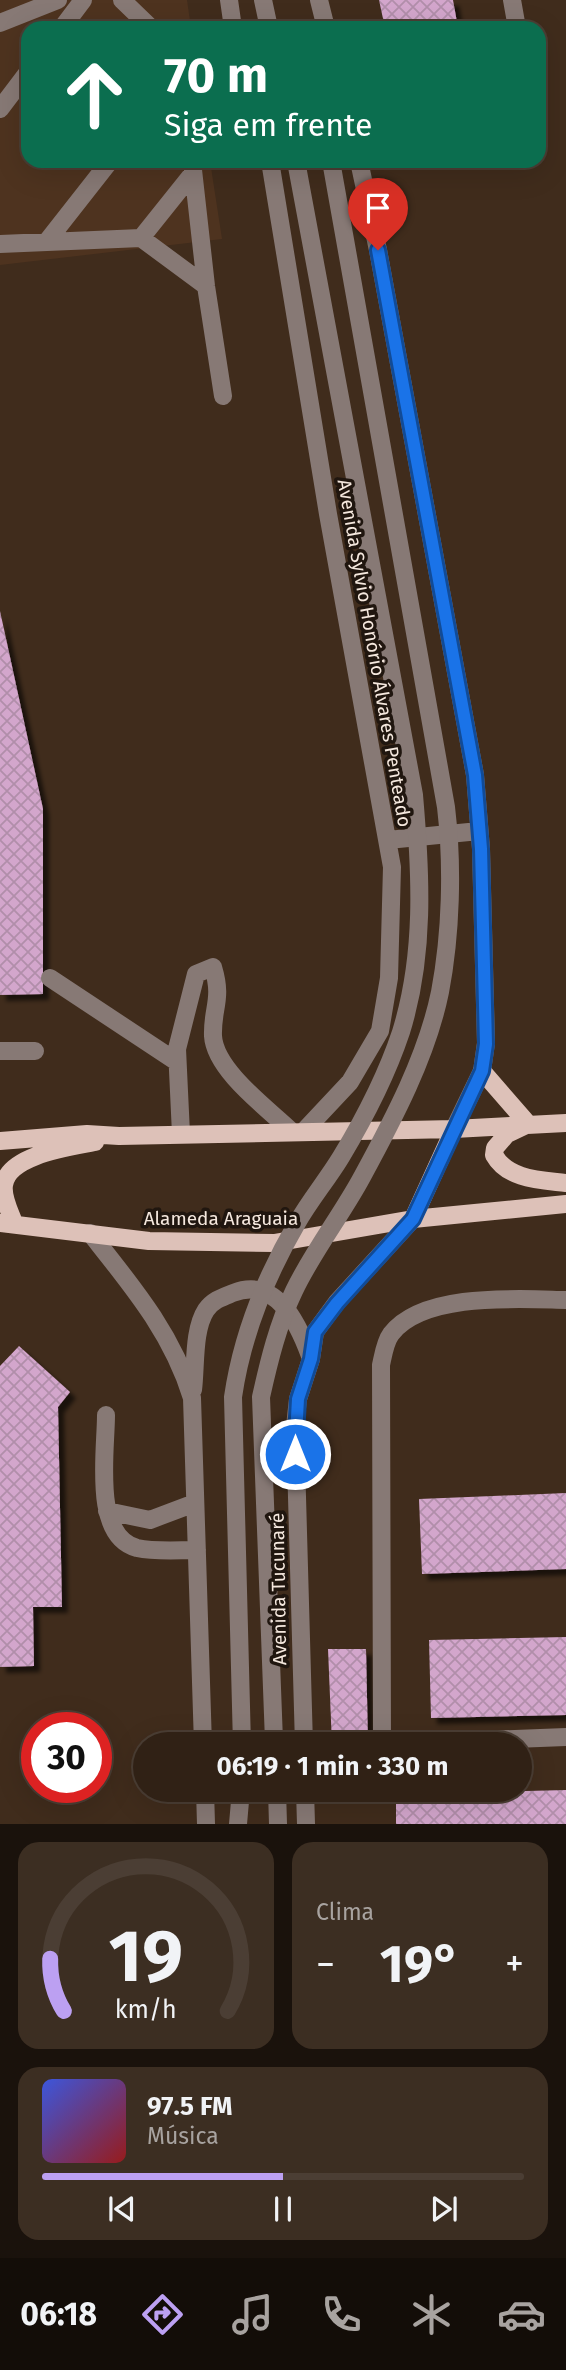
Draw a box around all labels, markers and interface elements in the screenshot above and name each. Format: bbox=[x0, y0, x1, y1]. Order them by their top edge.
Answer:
text: 70 m bbox=[164, 46, 268, 105]
icon: ahead bbox=[49, 49, 140, 140]
text: Siga em frente bbox=[164, 106, 373, 144]
pin bbox=[348, 178, 408, 250]
icon: arrive bbox=[359, 189, 397, 227]
street label: Avenida Sylvio Honório Álvares Penteado bbox=[333, 477, 416, 829]
street label: Alameda Araguaia bbox=[144, 1207, 298, 1230]
position arrow bbox=[258, 1417, 332, 1491]
street label: Avenida Tucunaré bbox=[266, 1513, 291, 1665]
speed limit sign: 30 bbox=[21, 1712, 112, 1803]
text: 06:19 · 1 min · 330 m bbox=[217, 1751, 448, 1782]
text: Clima bbox=[316, 1898, 374, 1926]
text: 19 bbox=[109, 1914, 183, 2001]
text: 19° bbox=[380, 1933, 460, 1996]
text: − bbox=[316, 1941, 335, 1987]
text: + bbox=[505, 1941, 524, 1987]
text: km/h bbox=[115, 1995, 177, 2025]
text: 97.5 FM bbox=[147, 2091, 232, 2122]
text: Música bbox=[147, 2122, 219, 2150]
icon: previous bbox=[103, 2190, 141, 2228]
icon: pause bbox=[264, 2190, 302, 2228]
icon: next bbox=[425, 2190, 463, 2228]
icon: directions bbox=[138, 2290, 187, 2339]
icon: music bbox=[228, 2290, 277, 2339]
icon: phone bbox=[317, 2290, 366, 2339]
icon: climate bbox=[407, 2290, 456, 2339]
icon: car bbox=[497, 2290, 546, 2339]
text: 06:18 bbox=[20, 2295, 97, 2333]

